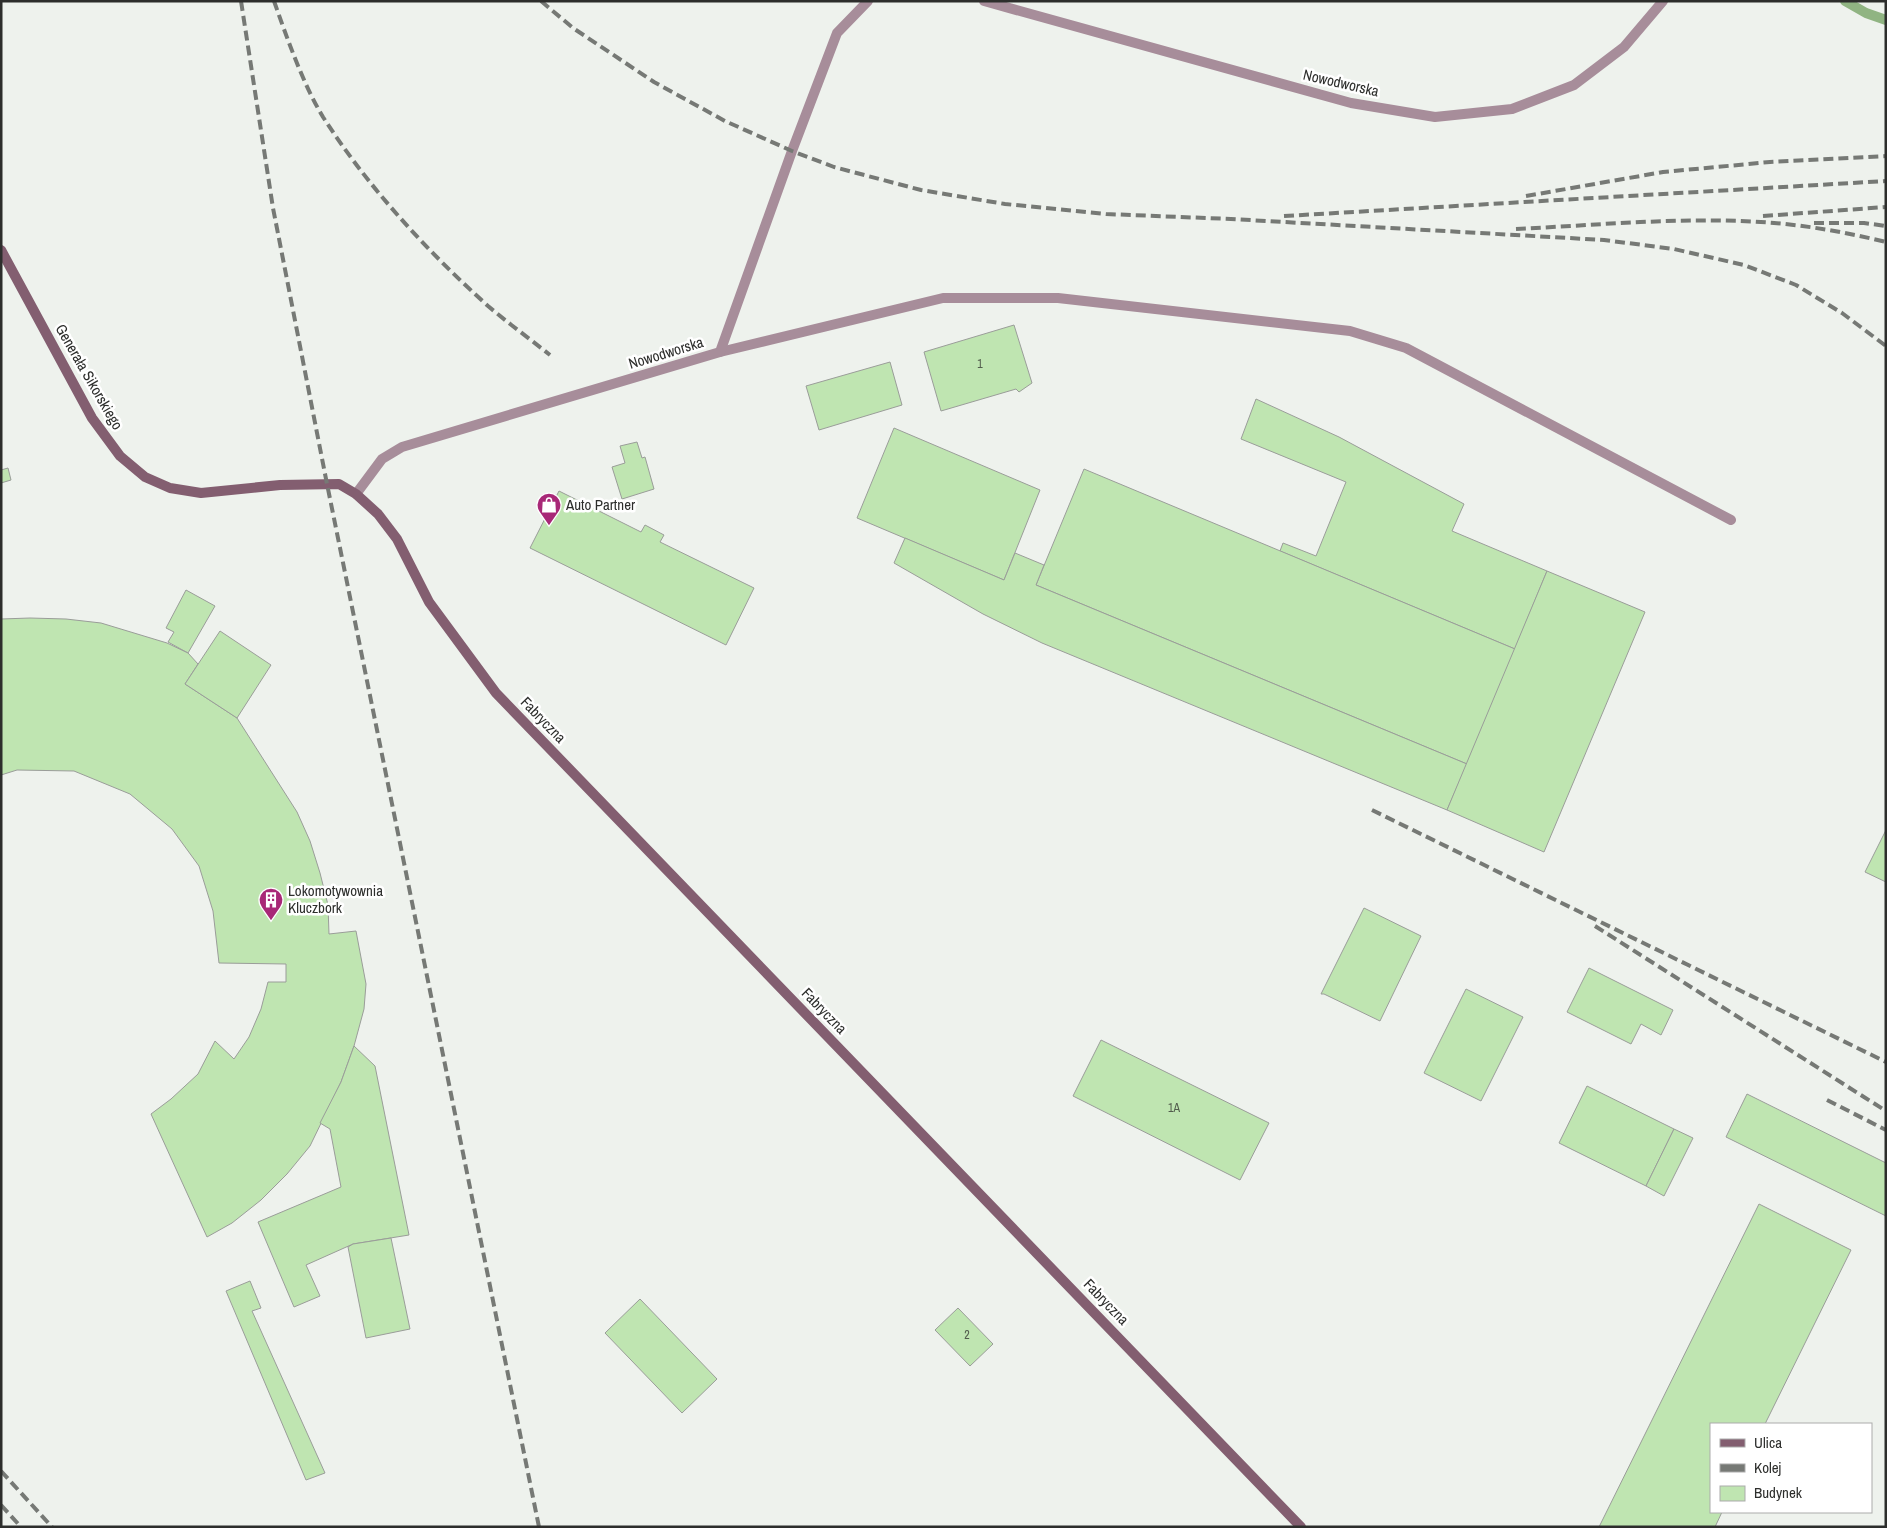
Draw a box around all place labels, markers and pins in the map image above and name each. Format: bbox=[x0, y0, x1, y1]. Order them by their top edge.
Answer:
shop icon: Auto Partner bbox=[536, 492, 562, 526]
place label: Auto Partner bbox=[565, 494, 635, 515]
place label: Lokomotywownia Kluczbork bbox=[288, 880, 383, 918]
building icon: Lokomotywownia Kluczbork bbox=[258, 887, 284, 921]

